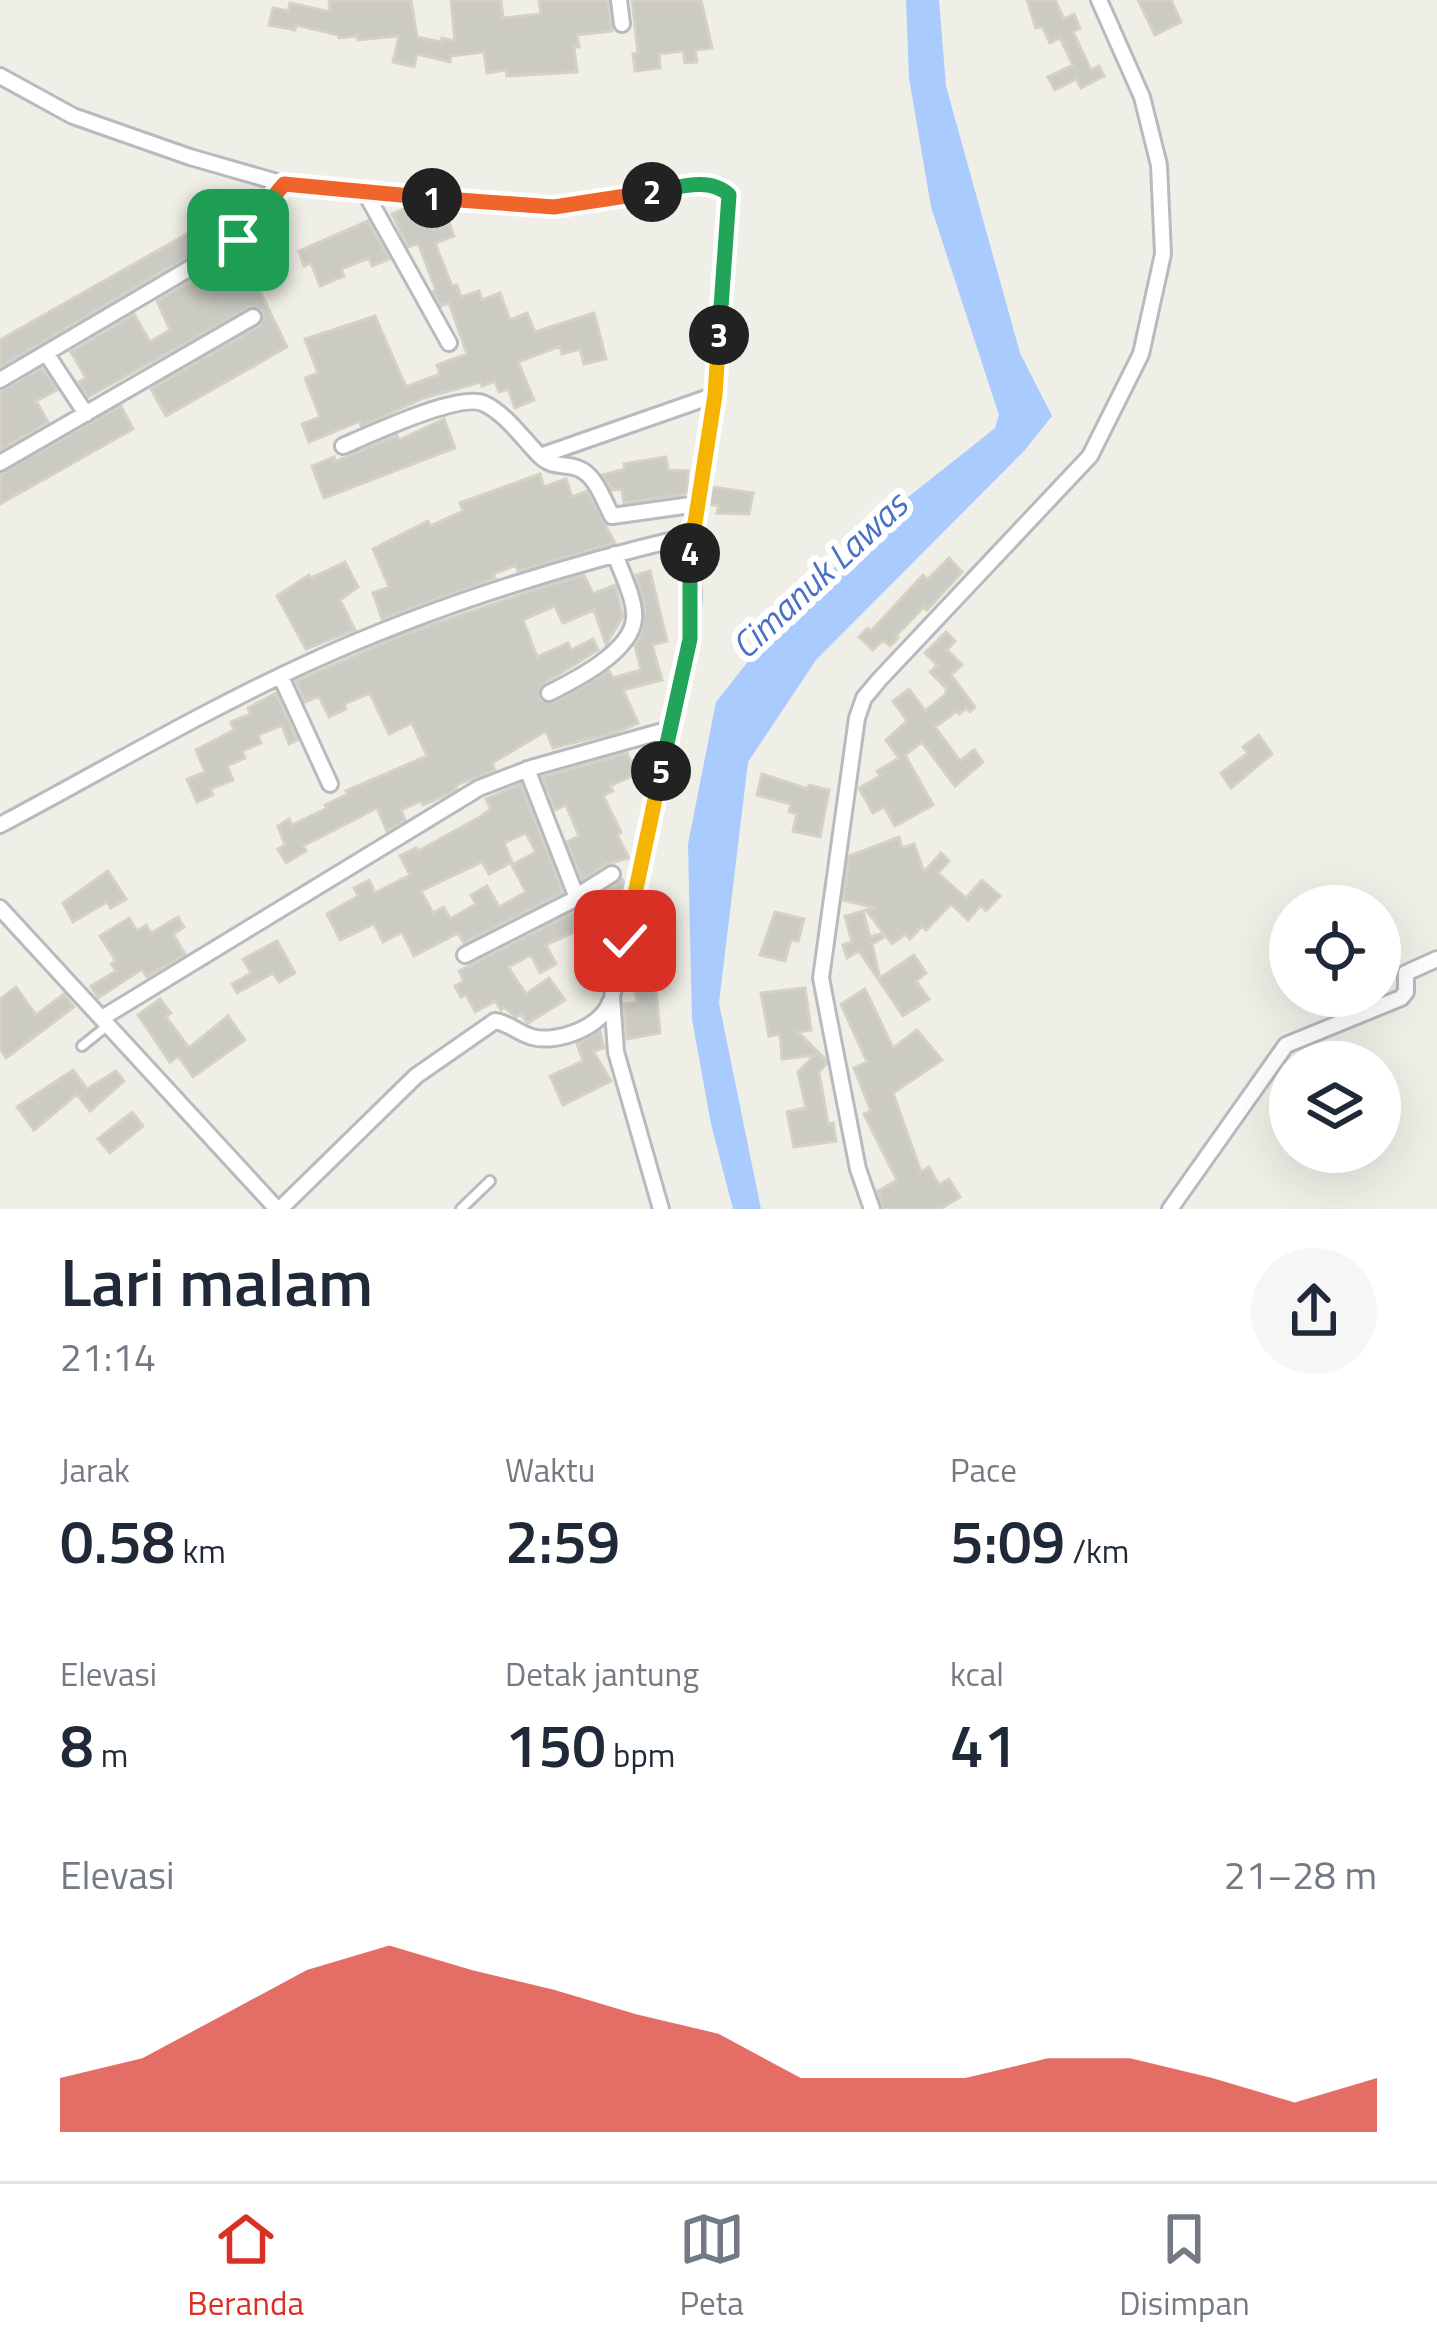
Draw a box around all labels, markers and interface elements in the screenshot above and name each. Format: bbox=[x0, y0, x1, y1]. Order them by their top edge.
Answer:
pin: 2 bbox=[622, 162, 682, 222]
text: 2 bbox=[643, 167, 661, 217]
pin: 1 bbox=[402, 168, 462, 228]
text: 1 bbox=[423, 173, 441, 223]
pin bbox=[187, 189, 289, 291]
icon: arrive bbox=[205, 207, 271, 273]
pin: 3 bbox=[689, 305, 749, 365]
text: 3 bbox=[710, 310, 728, 360]
water label: Cimanuk Lawas bbox=[718, 476, 921, 671]
pin: 4 bbox=[660, 523, 720, 583]
text: 4 bbox=[681, 528, 699, 578]
pin: 5 bbox=[631, 741, 691, 801]
text: 5 bbox=[652, 746, 670, 796]
map controls bbox=[1269, 885, 1401, 1173]
button: locate bbox=[1269, 885, 1401, 1017]
pin bbox=[574, 890, 676, 992]
icon: check bbox=[592, 908, 658, 974]
button: layers bbox=[1269, 1041, 1401, 1173]
text: Lari malam bbox=[60, 1231, 373, 1332]
button: share bbox=[1251, 1248, 1377, 1374]
text: 21:14 bbox=[60, 1327, 156, 1386]
text: Jarak bbox=[60, 1445, 130, 1495]
text: Waktu bbox=[505, 1445, 595, 1495]
text: Pace bbox=[950, 1445, 1017, 1495]
text: 0.58 bbox=[60, 1495, 175, 1586]
text: 2:59 bbox=[505, 1495, 620, 1586]
text: 5:09 bbox=[950, 1495, 1065, 1586]
text: km bbox=[175, 1526, 226, 1576]
text: /km bbox=[1065, 1526, 1129, 1576]
text: Elevasi bbox=[60, 1649, 157, 1699]
text: Detak jantung bbox=[505, 1649, 699, 1699]
text: kcal bbox=[950, 1649, 1004, 1699]
text: 8 bbox=[60, 1699, 94, 1790]
text: 150 bbox=[505, 1699, 606, 1790]
text: 41 bbox=[950, 1699, 1017, 1790]
text: m bbox=[94, 1730, 128, 1780]
text: bpm bbox=[606, 1730, 675, 1780]
text: Elevasi bbox=[60, 1845, 175, 1904]
text: 21–28 m bbox=[1224, 1845, 1377, 1904]
tab: Beranda bbox=[187, 2206, 304, 2328]
tab: Peta bbox=[679, 2206, 745, 2328]
tab: Disimpan bbox=[1119, 2206, 1250, 2328]

